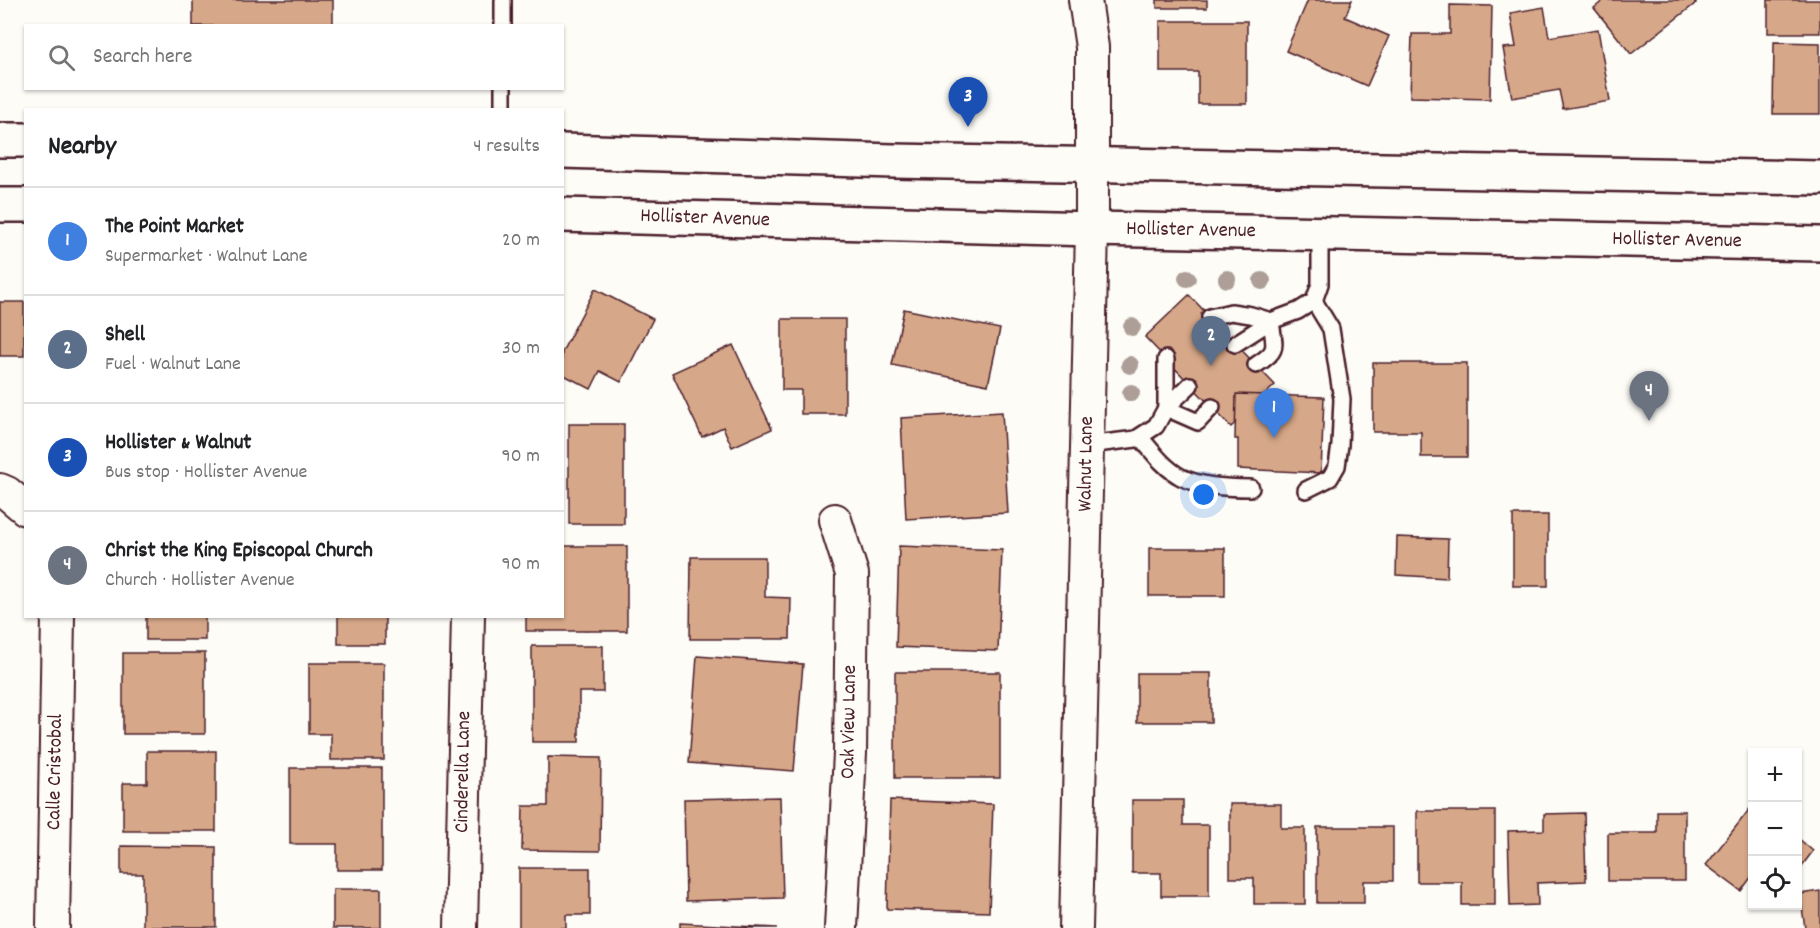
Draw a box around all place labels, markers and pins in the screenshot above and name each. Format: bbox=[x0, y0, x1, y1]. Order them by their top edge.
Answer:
pin: 3 bbox=[948, 78, 988, 127]
pin: 2 bbox=[1192, 316, 1230, 366]
pin: 4 bbox=[1630, 372, 1668, 421]
pin: 1 bbox=[1254, 388, 1294, 438]

